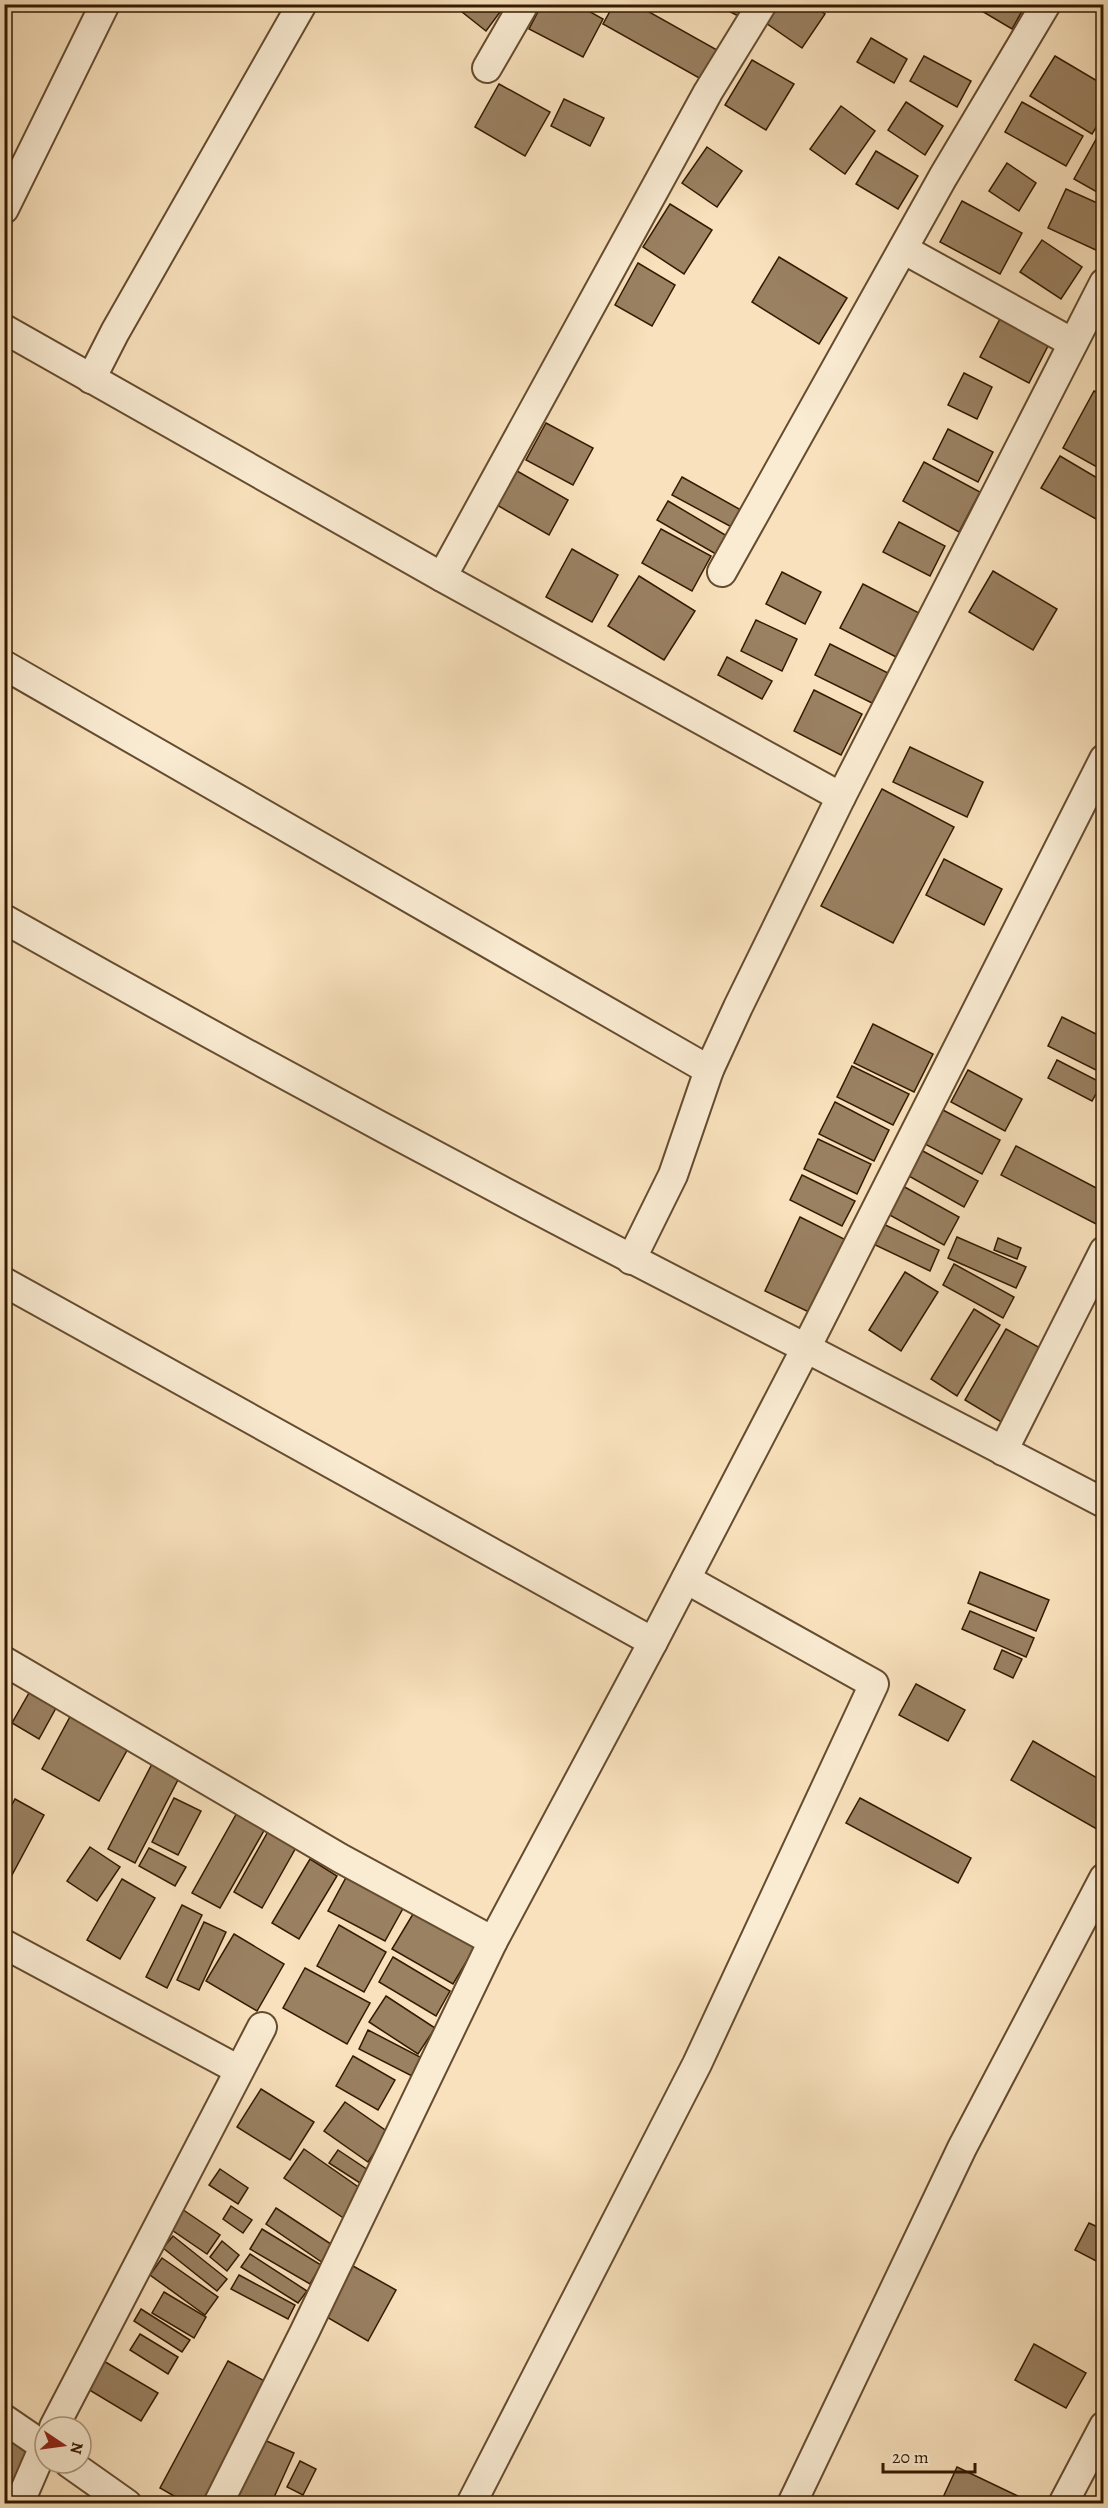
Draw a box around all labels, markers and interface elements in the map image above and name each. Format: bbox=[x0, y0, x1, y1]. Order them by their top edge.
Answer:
north arrow bbox=[33, 2415, 93, 2475]
scale bar bbox=[883, 2436, 974, 2474]
text: N bbox=[65, 2440, 89, 2457]
text: 20 m bbox=[892, 2445, 929, 2469]

